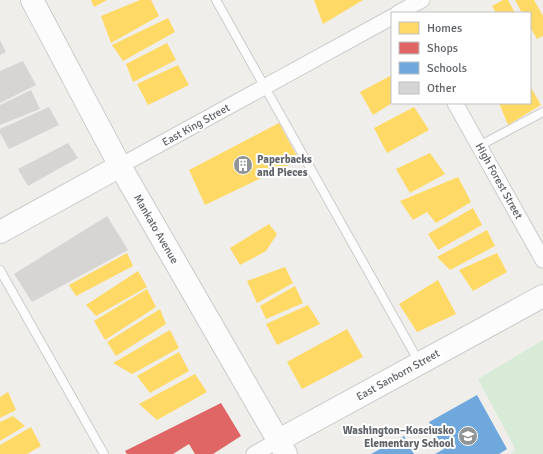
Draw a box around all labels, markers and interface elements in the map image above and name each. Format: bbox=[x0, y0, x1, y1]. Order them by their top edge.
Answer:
legend bbox=[391, 12, 531, 104]
text: Homes bbox=[427, 21, 462, 36]
text: Shops bbox=[427, 41, 458, 56]
text: Schools bbox=[427, 61, 467, 76]
text: Other bbox=[427, 81, 457, 96]
street label: East King Street bbox=[160, 101, 232, 149]
street label: High Forest Street bbox=[473, 141, 525, 221]
place label: Paperbacks and Pieces bbox=[257, 153, 312, 179]
building icon: Paperbacks and Pieces bbox=[232, 154, 254, 176]
street label: Mankato Avenue bbox=[131, 192, 181, 266]
street label: East Sanborn Street bbox=[354, 347, 442, 403]
place label: Washington–Kosciusko Elementary School bbox=[343, 424, 455, 450]
school or university icon: Washington–Kosciusko Elementary School bbox=[457, 425, 479, 447]

